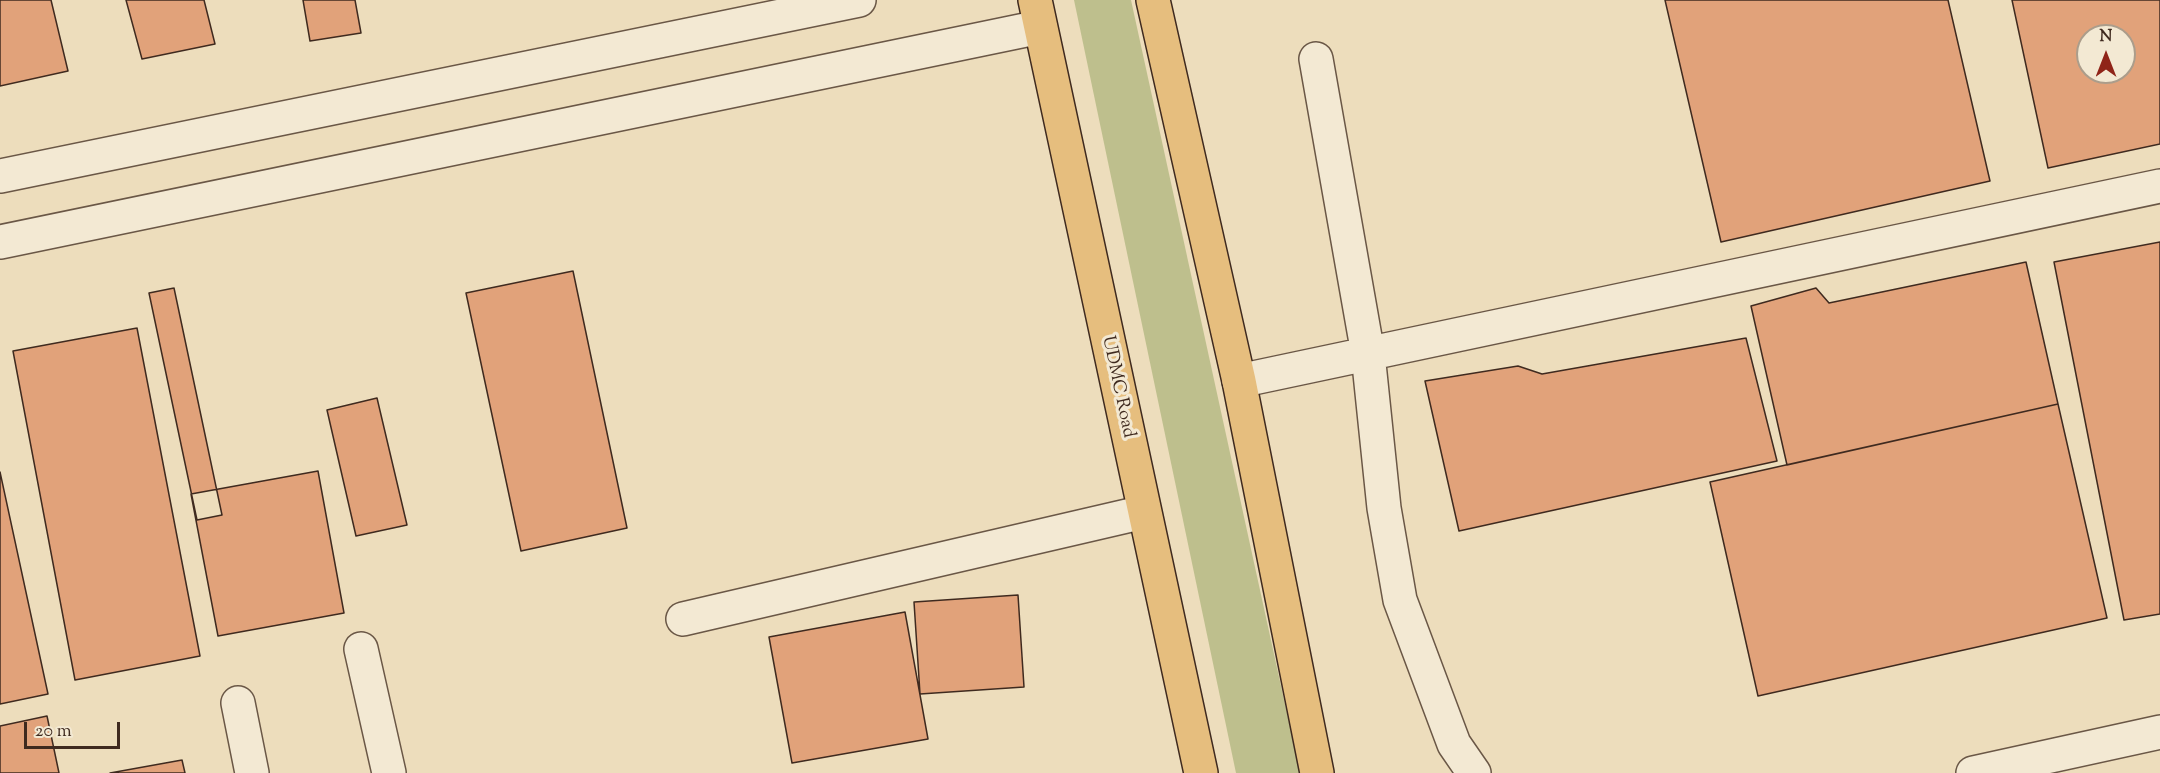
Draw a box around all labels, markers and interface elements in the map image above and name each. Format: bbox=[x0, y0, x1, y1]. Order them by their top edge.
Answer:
north arrow bbox=[2076, 24, 2136, 84]
text: N bbox=[2100, 26, 2112, 49]
street label: UDMC Road bbox=[1096, 334, 1138, 440]
scale bar bbox=[27, 710, 123, 748]
text: 20 m bbox=[35, 719, 72, 745]

